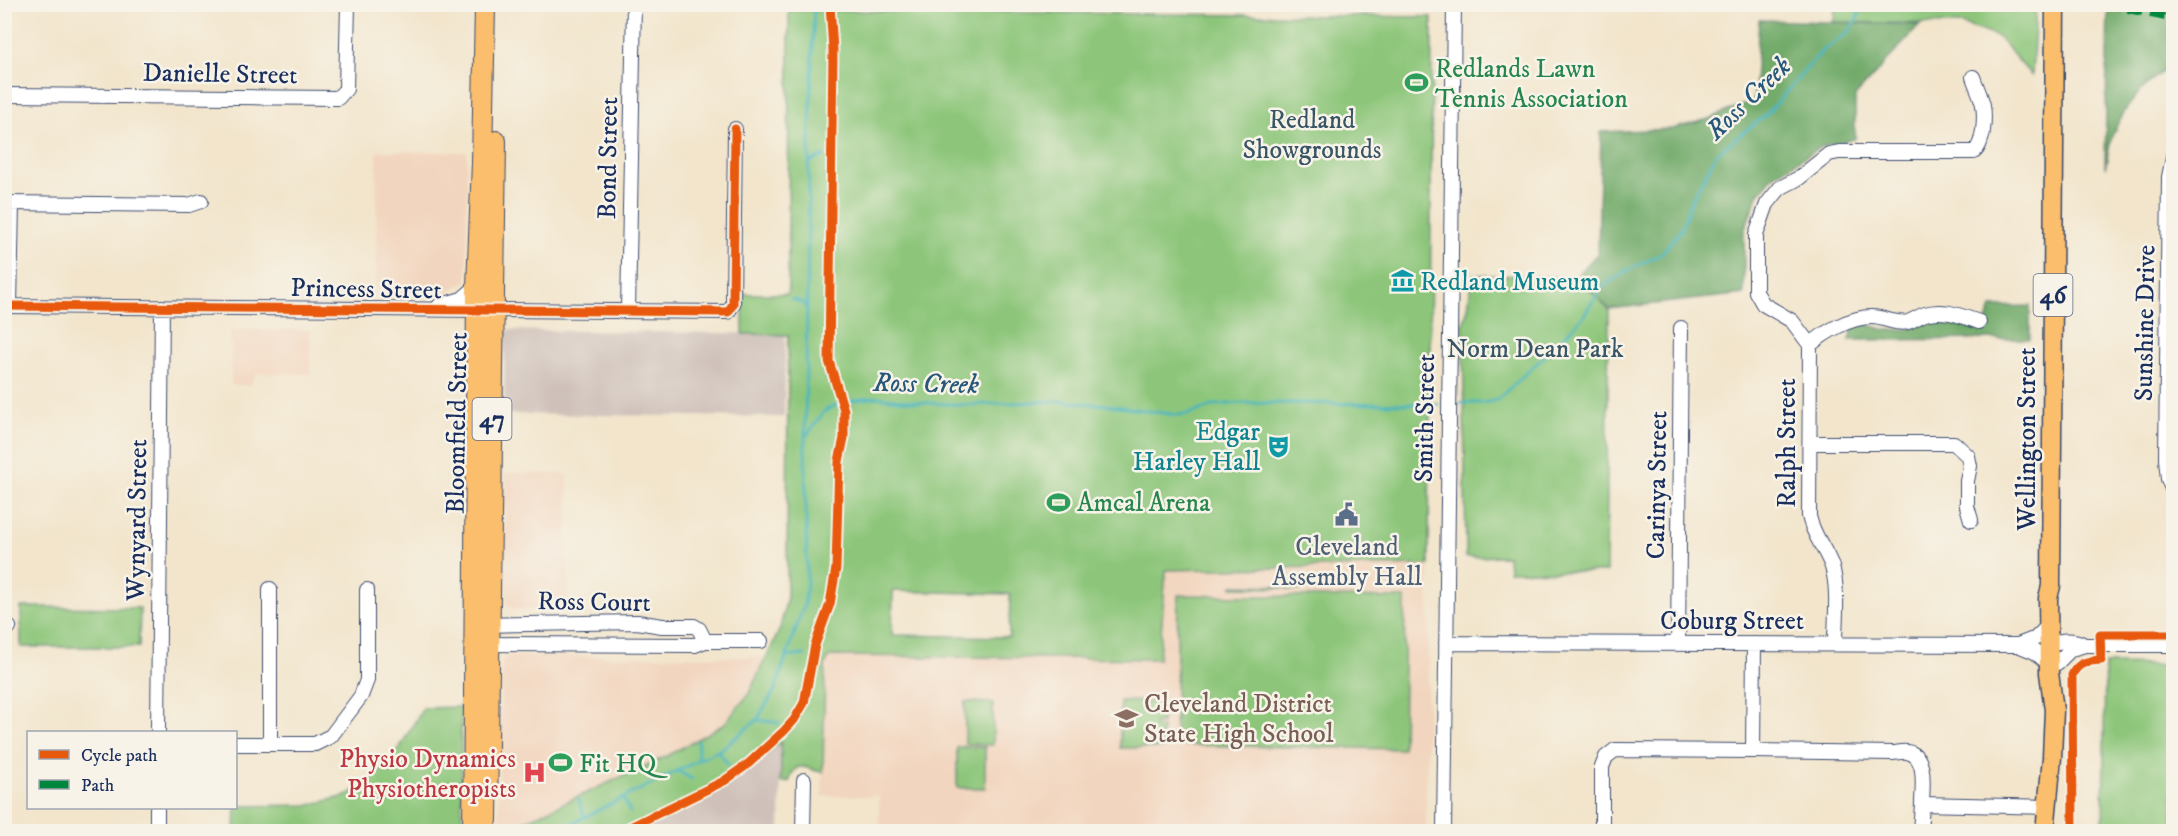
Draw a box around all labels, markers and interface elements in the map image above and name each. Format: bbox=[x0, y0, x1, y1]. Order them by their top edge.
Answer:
water label: Ross Creek bbox=[1698, 49, 1799, 148]
place label: Redlands Lawn Tennis Association bbox=[1435, 53, 1628, 116]
street label: Danielle Street bbox=[142, 57, 298, 92]
sports icon: Redlands Lawn Tennis Association bbox=[1404, 70, 1430, 96]
street label: Bond Street bbox=[591, 96, 626, 220]
park label: Redland Showgrounds bbox=[1242, 104, 1382, 167]
street label: Sunshine Drive bbox=[2128, 244, 2163, 402]
place label: Redland Museum bbox=[1420, 266, 1599, 299]
museum icon: Redland Museum bbox=[1389, 268, 1415, 294]
street label: Princess Street bbox=[290, 272, 442, 307]
road number: 46 bbox=[2034, 274, 2072, 316]
street label: Bloomfield Street bbox=[439, 332, 476, 514]
park label: Norm Dean Park bbox=[1446, 333, 1624, 366]
street label: Wellington Street bbox=[2011, 347, 2044, 532]
street label: Smith Street bbox=[1408, 353, 1443, 483]
water label: Ross Creek bbox=[872, 366, 980, 402]
street label: Ralph Street bbox=[1771, 378, 1804, 508]
road number: 47 bbox=[472, 398, 512, 440]
street label: Carinya Street bbox=[1640, 410, 1675, 560]
place label: Edgar Harley Hall bbox=[1133, 416, 1260, 479]
theatre icon: Edgar Harley Hall bbox=[1265, 433, 1291, 459]
street label: Wynyard Street bbox=[120, 439, 155, 602]
place label: Amcal Arena bbox=[1077, 487, 1210, 520]
sports icon: Amcal Arena bbox=[1046, 489, 1072, 515]
public building icon: Cleveland Assembly Hall bbox=[1334, 502, 1360, 528]
place label: Cleveland Assembly Hall bbox=[1272, 531, 1422, 594]
street label: Ross Court bbox=[537, 585, 651, 620]
street label: Coburg Street bbox=[1660, 605, 1804, 638]
place label: Cleveland District State High School bbox=[1144, 688, 1334, 751]
school or university icon: Cleveland District State High School bbox=[1113, 705, 1139, 731]
legend bbox=[27, 731, 237, 809]
place label: Physio Dynamics Physiotheropists bbox=[339, 743, 516, 806]
text: Cycle path bbox=[81, 745, 158, 767]
place label: Fit HQ bbox=[579, 748, 668, 781]
sports icon: Fit HQ bbox=[548, 750, 574, 776]
hospital icon: Physio Dynamics Physiotheropists bbox=[521, 760, 547, 786]
text: Path bbox=[81, 775, 115, 797]

